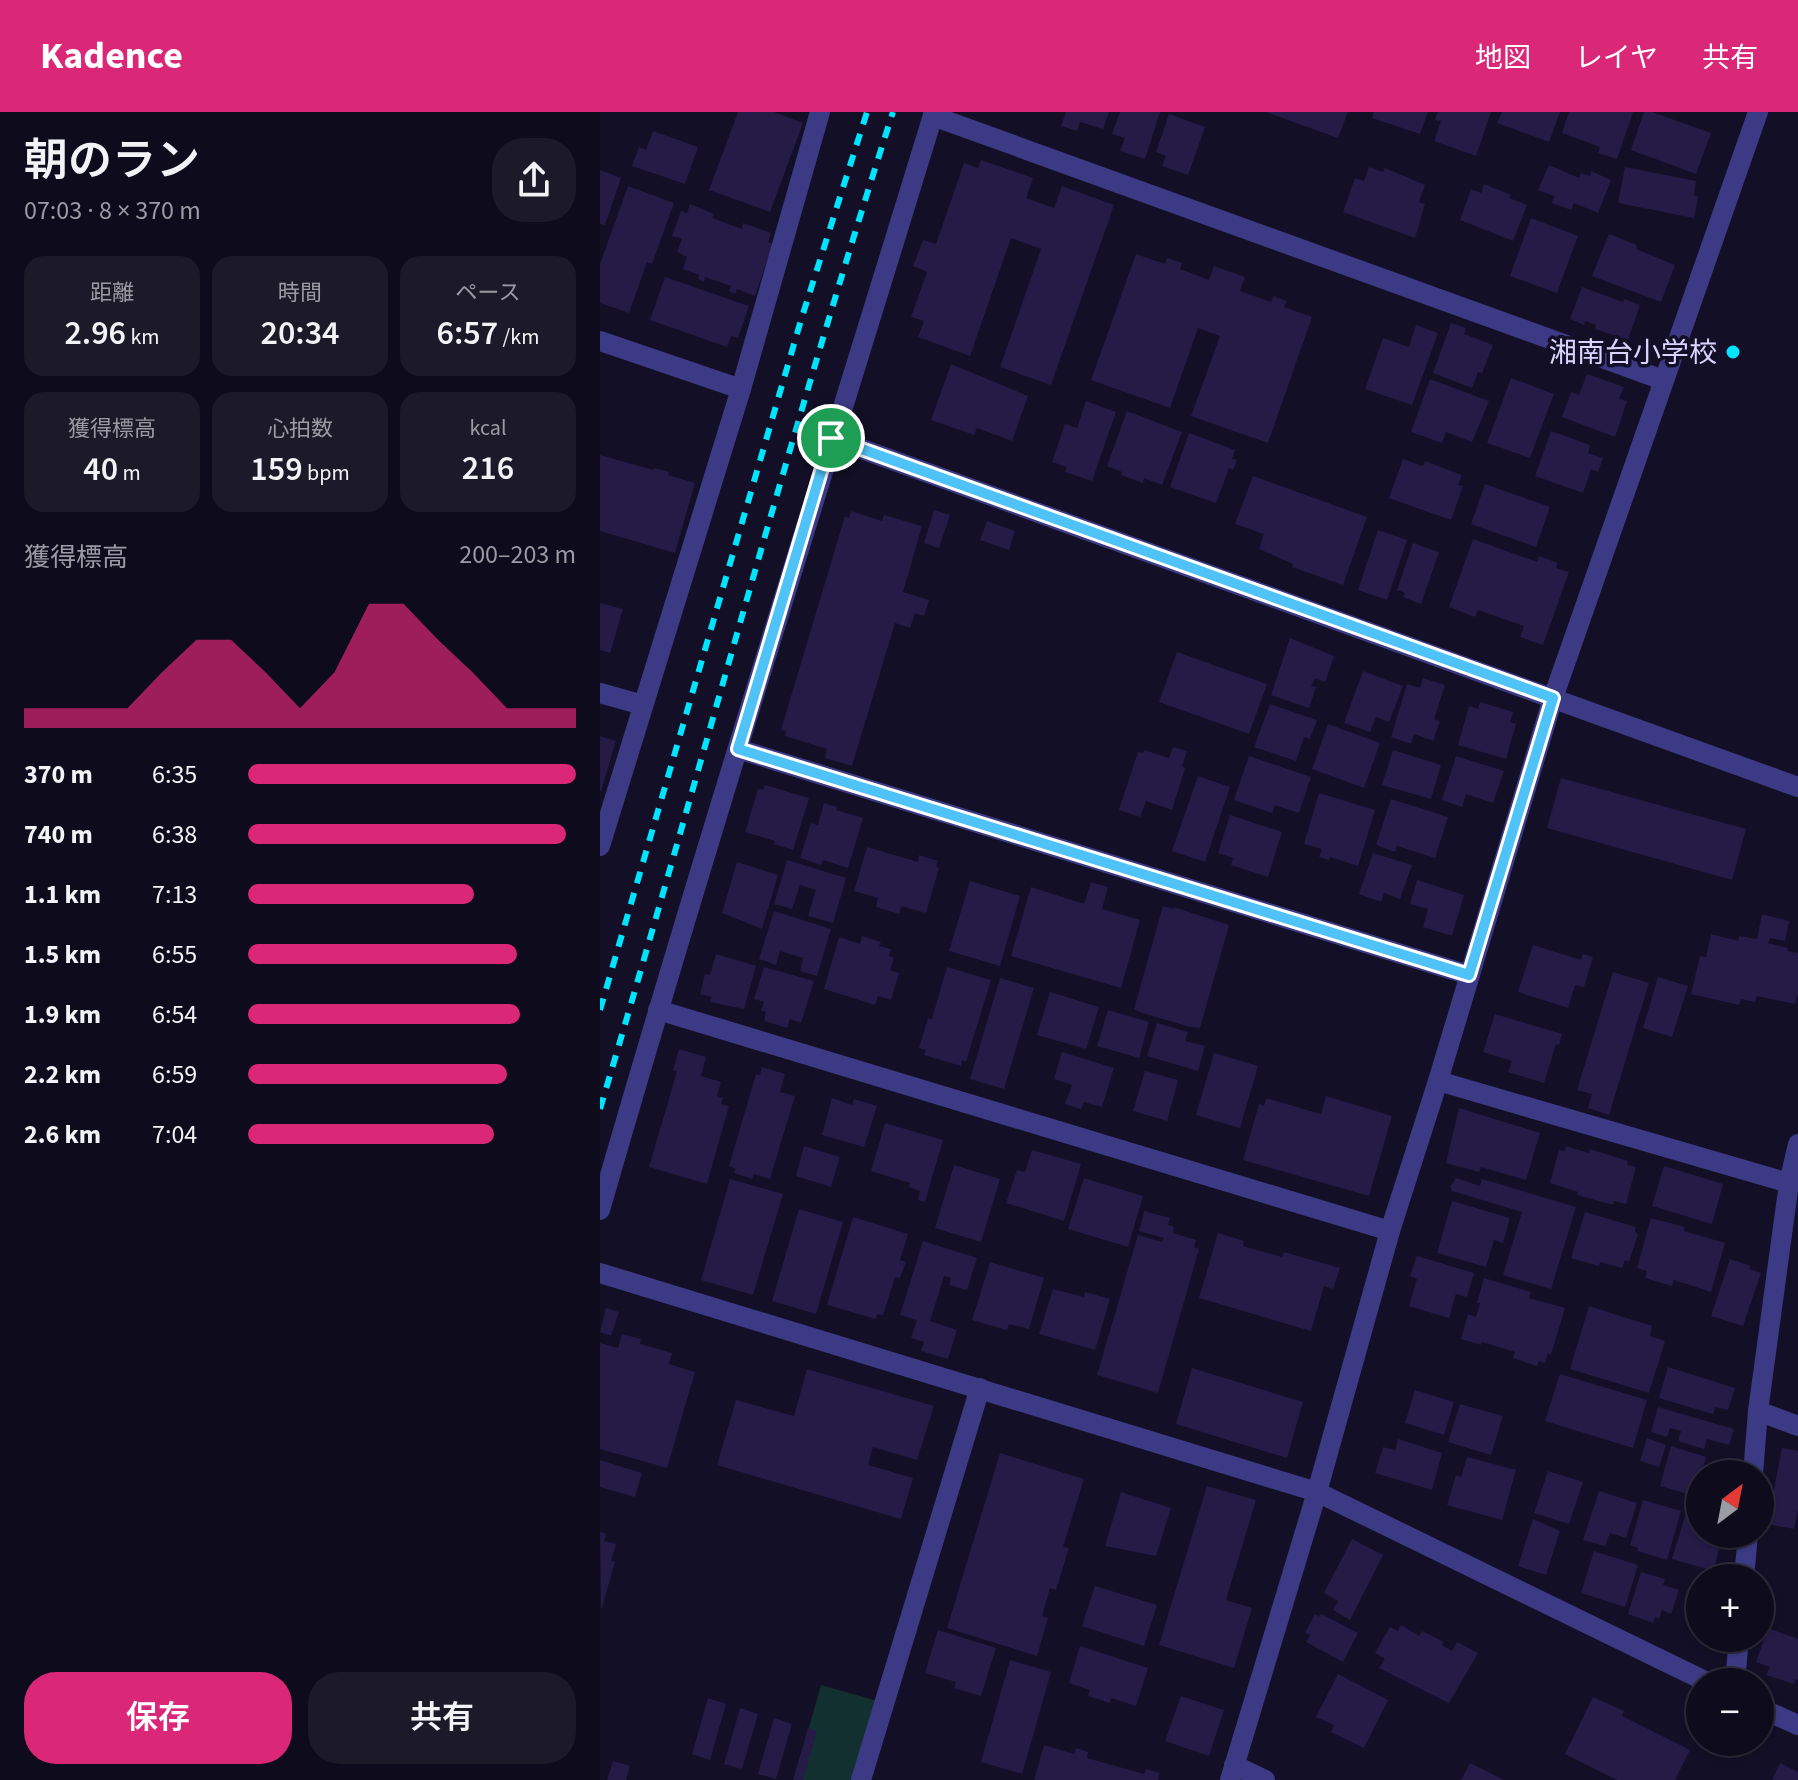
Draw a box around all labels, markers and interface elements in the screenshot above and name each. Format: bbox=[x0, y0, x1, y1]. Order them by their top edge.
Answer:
text: Kadence bbox=[40, 29, 183, 83]
text: 地図 bbox=[1475, 38, 1531, 78]
text: レイヤ bbox=[1575, 38, 1658, 78]
text: 共有 bbox=[1702, 38, 1758, 78]
text: 朝のラン bbox=[24, 130, 200, 193]
button: share bbox=[492, 138, 576, 222]
text: 07:03 · 8 × 370 m bbox=[24, 192, 201, 229]
text: 距離 bbox=[90, 277, 134, 309]
text: 時間 bbox=[278, 277, 322, 309]
text: ペース bbox=[456, 277, 520, 309]
text: 2.96 bbox=[64, 309, 126, 358]
text: 20:34 bbox=[260, 309, 340, 358]
text: 6:57 bbox=[437, 309, 498, 358]
text: km bbox=[126, 321, 160, 353]
text: /km bbox=[498, 321, 539, 353]
place label: 湘南台小学校 bbox=[1549, 333, 1717, 373]
marker: 湘南台小学校 bbox=[1724, 343, 1742, 361]
pin bbox=[797, 404, 865, 472]
text: kcal bbox=[469, 412, 507, 444]
text: 獲得標高 bbox=[68, 413, 156, 445]
text: 心拍数 bbox=[267, 413, 333, 445]
icon: arrive bbox=[809, 416, 853, 460]
text: 216 bbox=[462, 444, 514, 493]
text: 40 bbox=[83, 445, 118, 494]
text: 159 bbox=[250, 445, 303, 494]
text: m bbox=[118, 457, 141, 489]
text: bpm bbox=[303, 457, 350, 489]
text: 200–203 m bbox=[459, 536, 576, 573]
text: 獲得標高 bbox=[24, 539, 128, 576]
text: 370 m bbox=[24, 756, 93, 793]
text: 6:35 bbox=[152, 756, 197, 793]
text: 740 m bbox=[24, 816, 93, 853]
text: 6:38 bbox=[152, 816, 197, 853]
text: 1.1 km bbox=[24, 876, 101, 913]
text: 7:13 bbox=[152, 876, 197, 913]
text: 1.5 km bbox=[24, 936, 101, 973]
text: 6:55 bbox=[152, 936, 197, 973]
text: 1.9 km bbox=[24, 996, 101, 1033]
text: 6:54 bbox=[152, 996, 197, 1033]
text: 2.2 km bbox=[24, 1056, 101, 1093]
text: 6:59 bbox=[152, 1056, 197, 1093]
text: 2.6 km bbox=[24, 1116, 101, 1153]
text: 7:04 bbox=[152, 1116, 197, 1153]
north arrow bbox=[1686, 1460, 1774, 1548]
map controls bbox=[1686, 1460, 1774, 1756]
button: + bbox=[1686, 1564, 1774, 1652]
button: − bbox=[1686, 1668, 1774, 1756]
button: 保存 bbox=[24, 1672, 292, 1764]
button: 共有 bbox=[308, 1672, 576, 1764]

